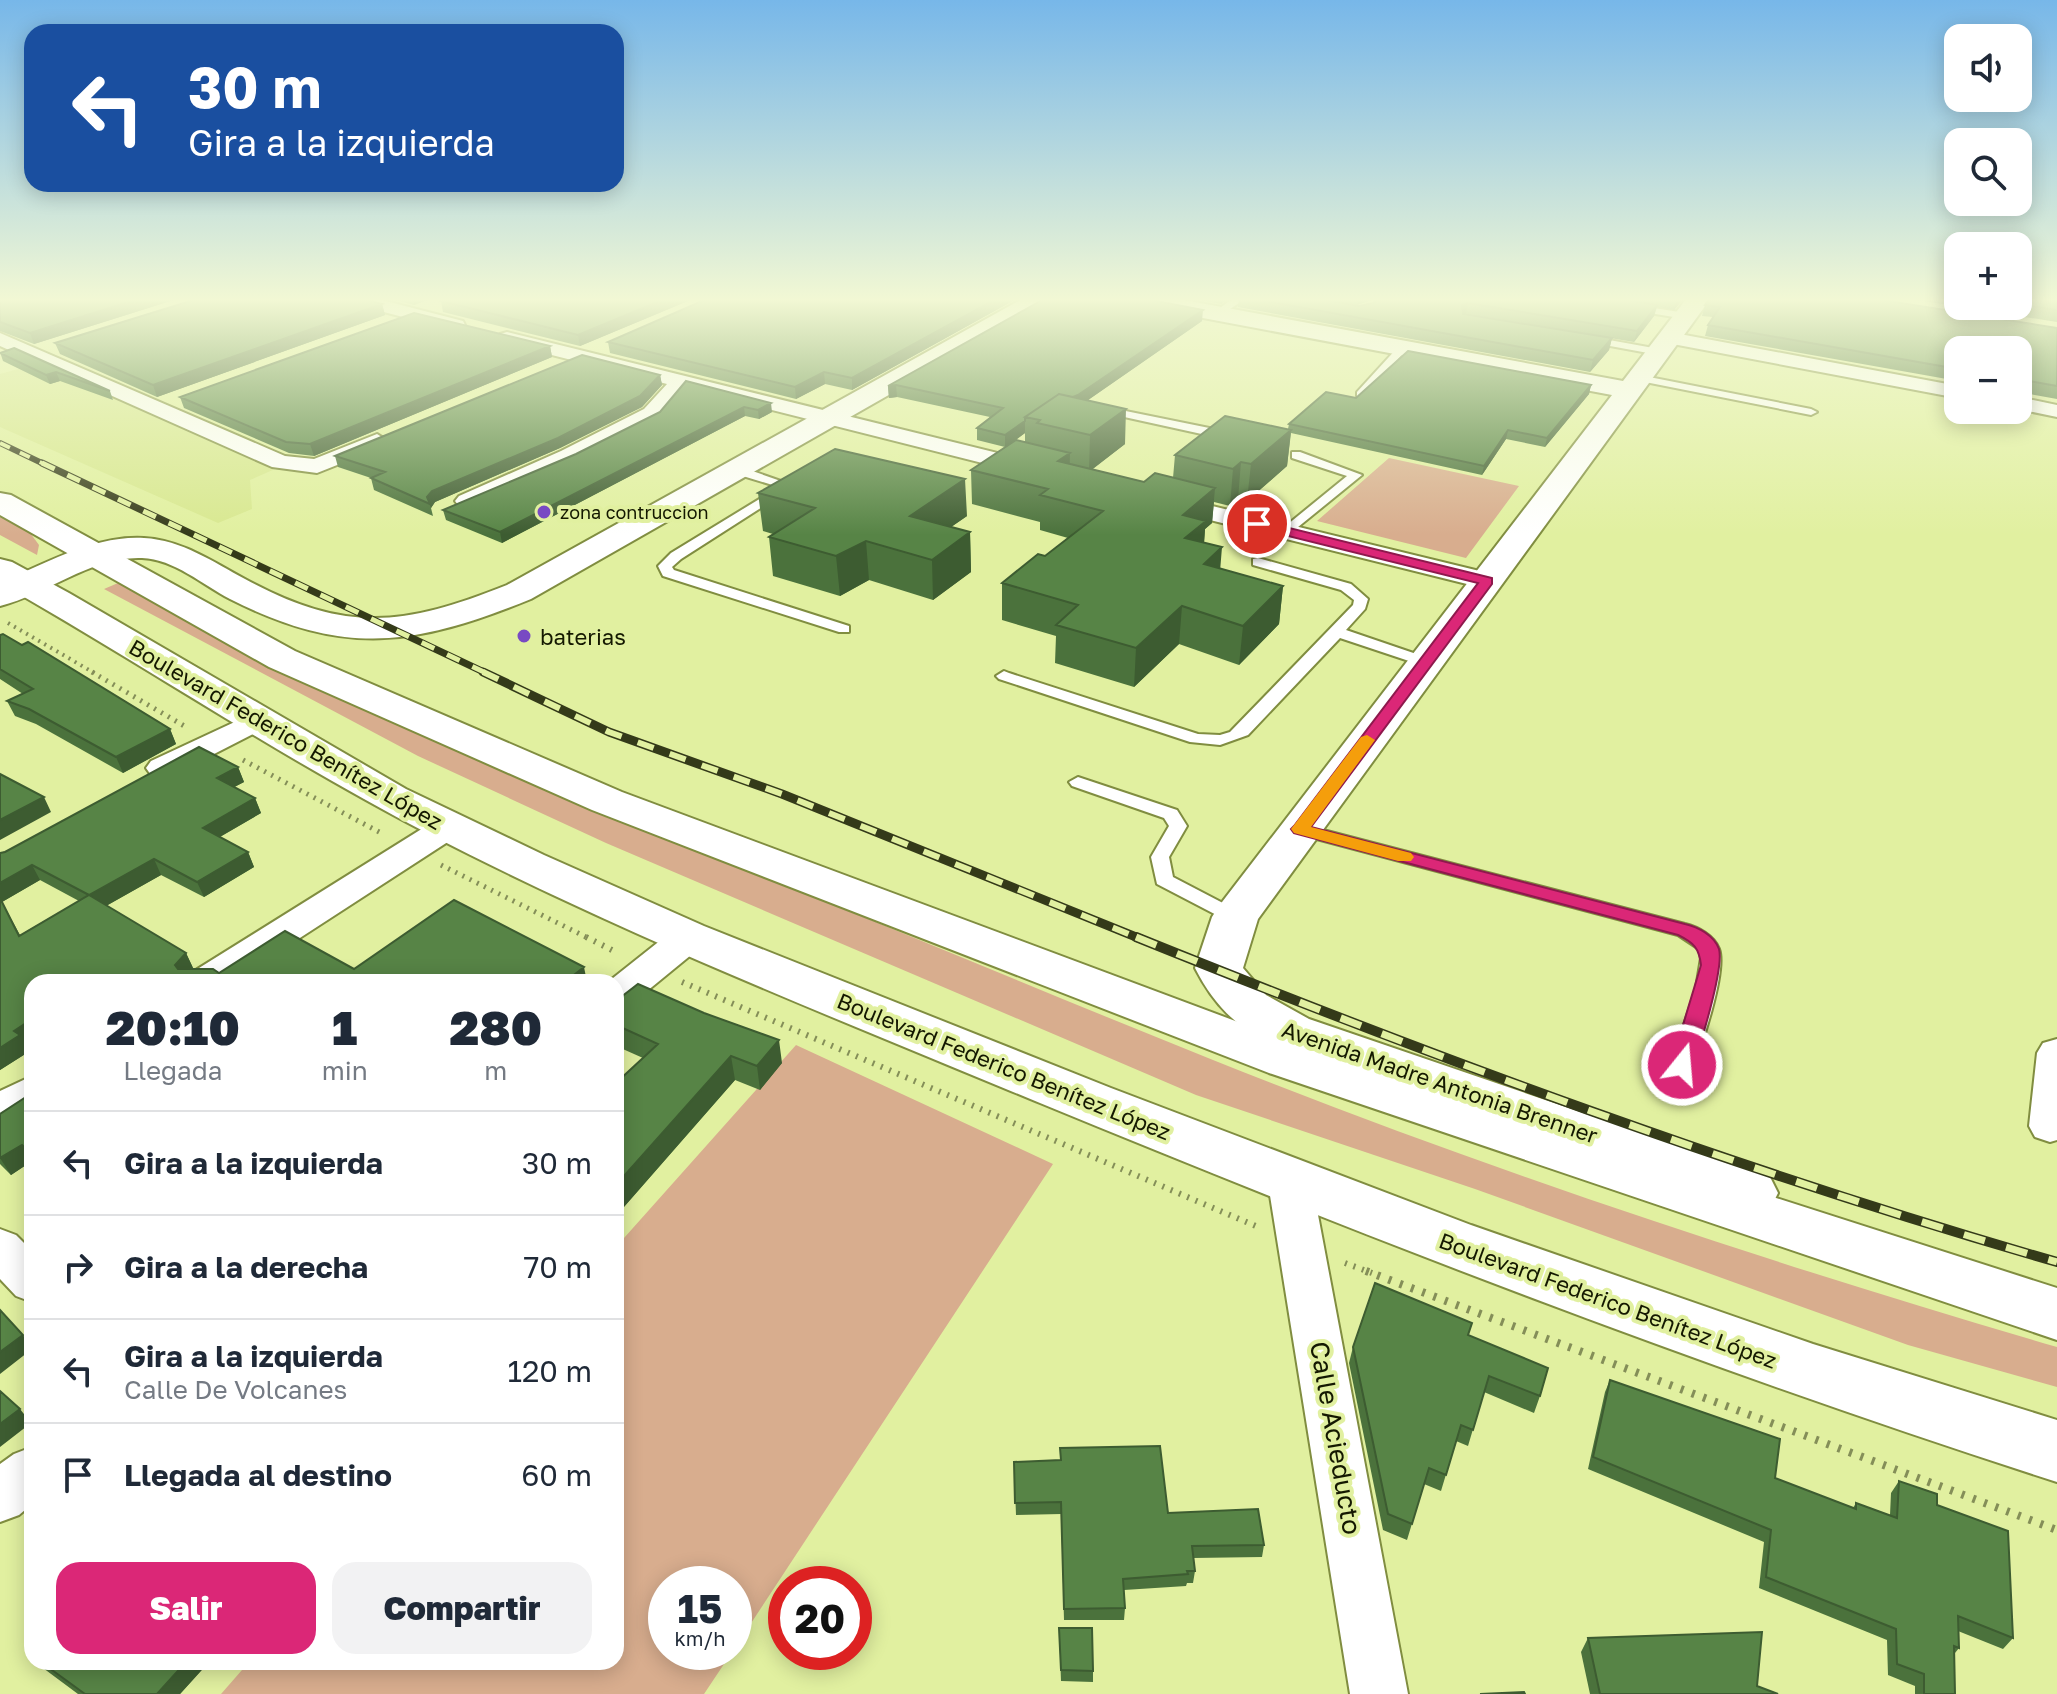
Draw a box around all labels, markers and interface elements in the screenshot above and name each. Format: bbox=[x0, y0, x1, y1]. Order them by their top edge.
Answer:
map controls bbox=[1944, 24, 2032, 424]
button: sound bbox=[1944, 24, 2032, 112]
text: 30 m bbox=[188, 53, 322, 120]
icon: left bbox=[56, 56, 160, 160]
text: Gira a la izquierda bbox=[188, 121, 495, 164]
button: search bbox=[1944, 128, 2032, 216]
button: + bbox=[1944, 232, 2032, 320]
button: − bbox=[1944, 336, 2032, 424]
pin bbox=[1223, 490, 1291, 558]
place label: zona contruccion bbox=[560, 501, 709, 523]
icon: arrive bbox=[1235, 502, 1279, 546]
marker: zona contruccion bbox=[535, 503, 553, 521]
place label: baterias bbox=[540, 623, 626, 650]
marker: baterias bbox=[515, 627, 533, 645]
street label: Boulevard Federico Benítez López bbox=[125, 633, 447, 835]
street label: Boulevard Federico Benítez López bbox=[833, 987, 1175, 1145]
text: 20:10 bbox=[106, 998, 240, 1056]
text: 1 bbox=[332, 998, 357, 1056]
text: 280 bbox=[449, 998, 542, 1056]
street label: Avenida Madre Antonia Brenner bbox=[1279, 1015, 1602, 1149]
position arrow bbox=[1640, 1023, 1724, 1107]
text: Llegada bbox=[123, 1055, 222, 1086]
text: min bbox=[322, 1055, 368, 1086]
text: m bbox=[484, 1055, 507, 1086]
icon: left bbox=[56, 1141, 100, 1185]
text: Gira a la izquierda bbox=[124, 1145, 383, 1181]
text: 30 m bbox=[522, 1145, 592, 1181]
street label: Boulevard Federico Benítez López bbox=[1436, 1226, 1780, 1374]
icon: right bbox=[56, 1245, 100, 1289]
text: Gira a la derecha bbox=[124, 1249, 368, 1285]
text: 70 m bbox=[523, 1249, 592, 1285]
text: Gira a la izquierda bbox=[124, 1338, 383, 1374]
street label: Calle Acieducto bbox=[1304, 1339, 1368, 1537]
icon: left bbox=[56, 1349, 100, 1393]
text: 120 m bbox=[507, 1353, 592, 1389]
text: Calle De Volcanes bbox=[124, 1374, 347, 1405]
icon: arrive bbox=[56, 1453, 100, 1497]
text: Llegada al destino bbox=[124, 1457, 392, 1493]
text: 60 m bbox=[521, 1457, 592, 1493]
button: Salir bbox=[56, 1562, 316, 1654]
button: Compartir bbox=[332, 1562, 592, 1654]
speed limit sign: 20 bbox=[768, 1566, 872, 1670]
text: 15 bbox=[678, 1584, 723, 1632]
text: km/h bbox=[675, 1626, 725, 1650]

